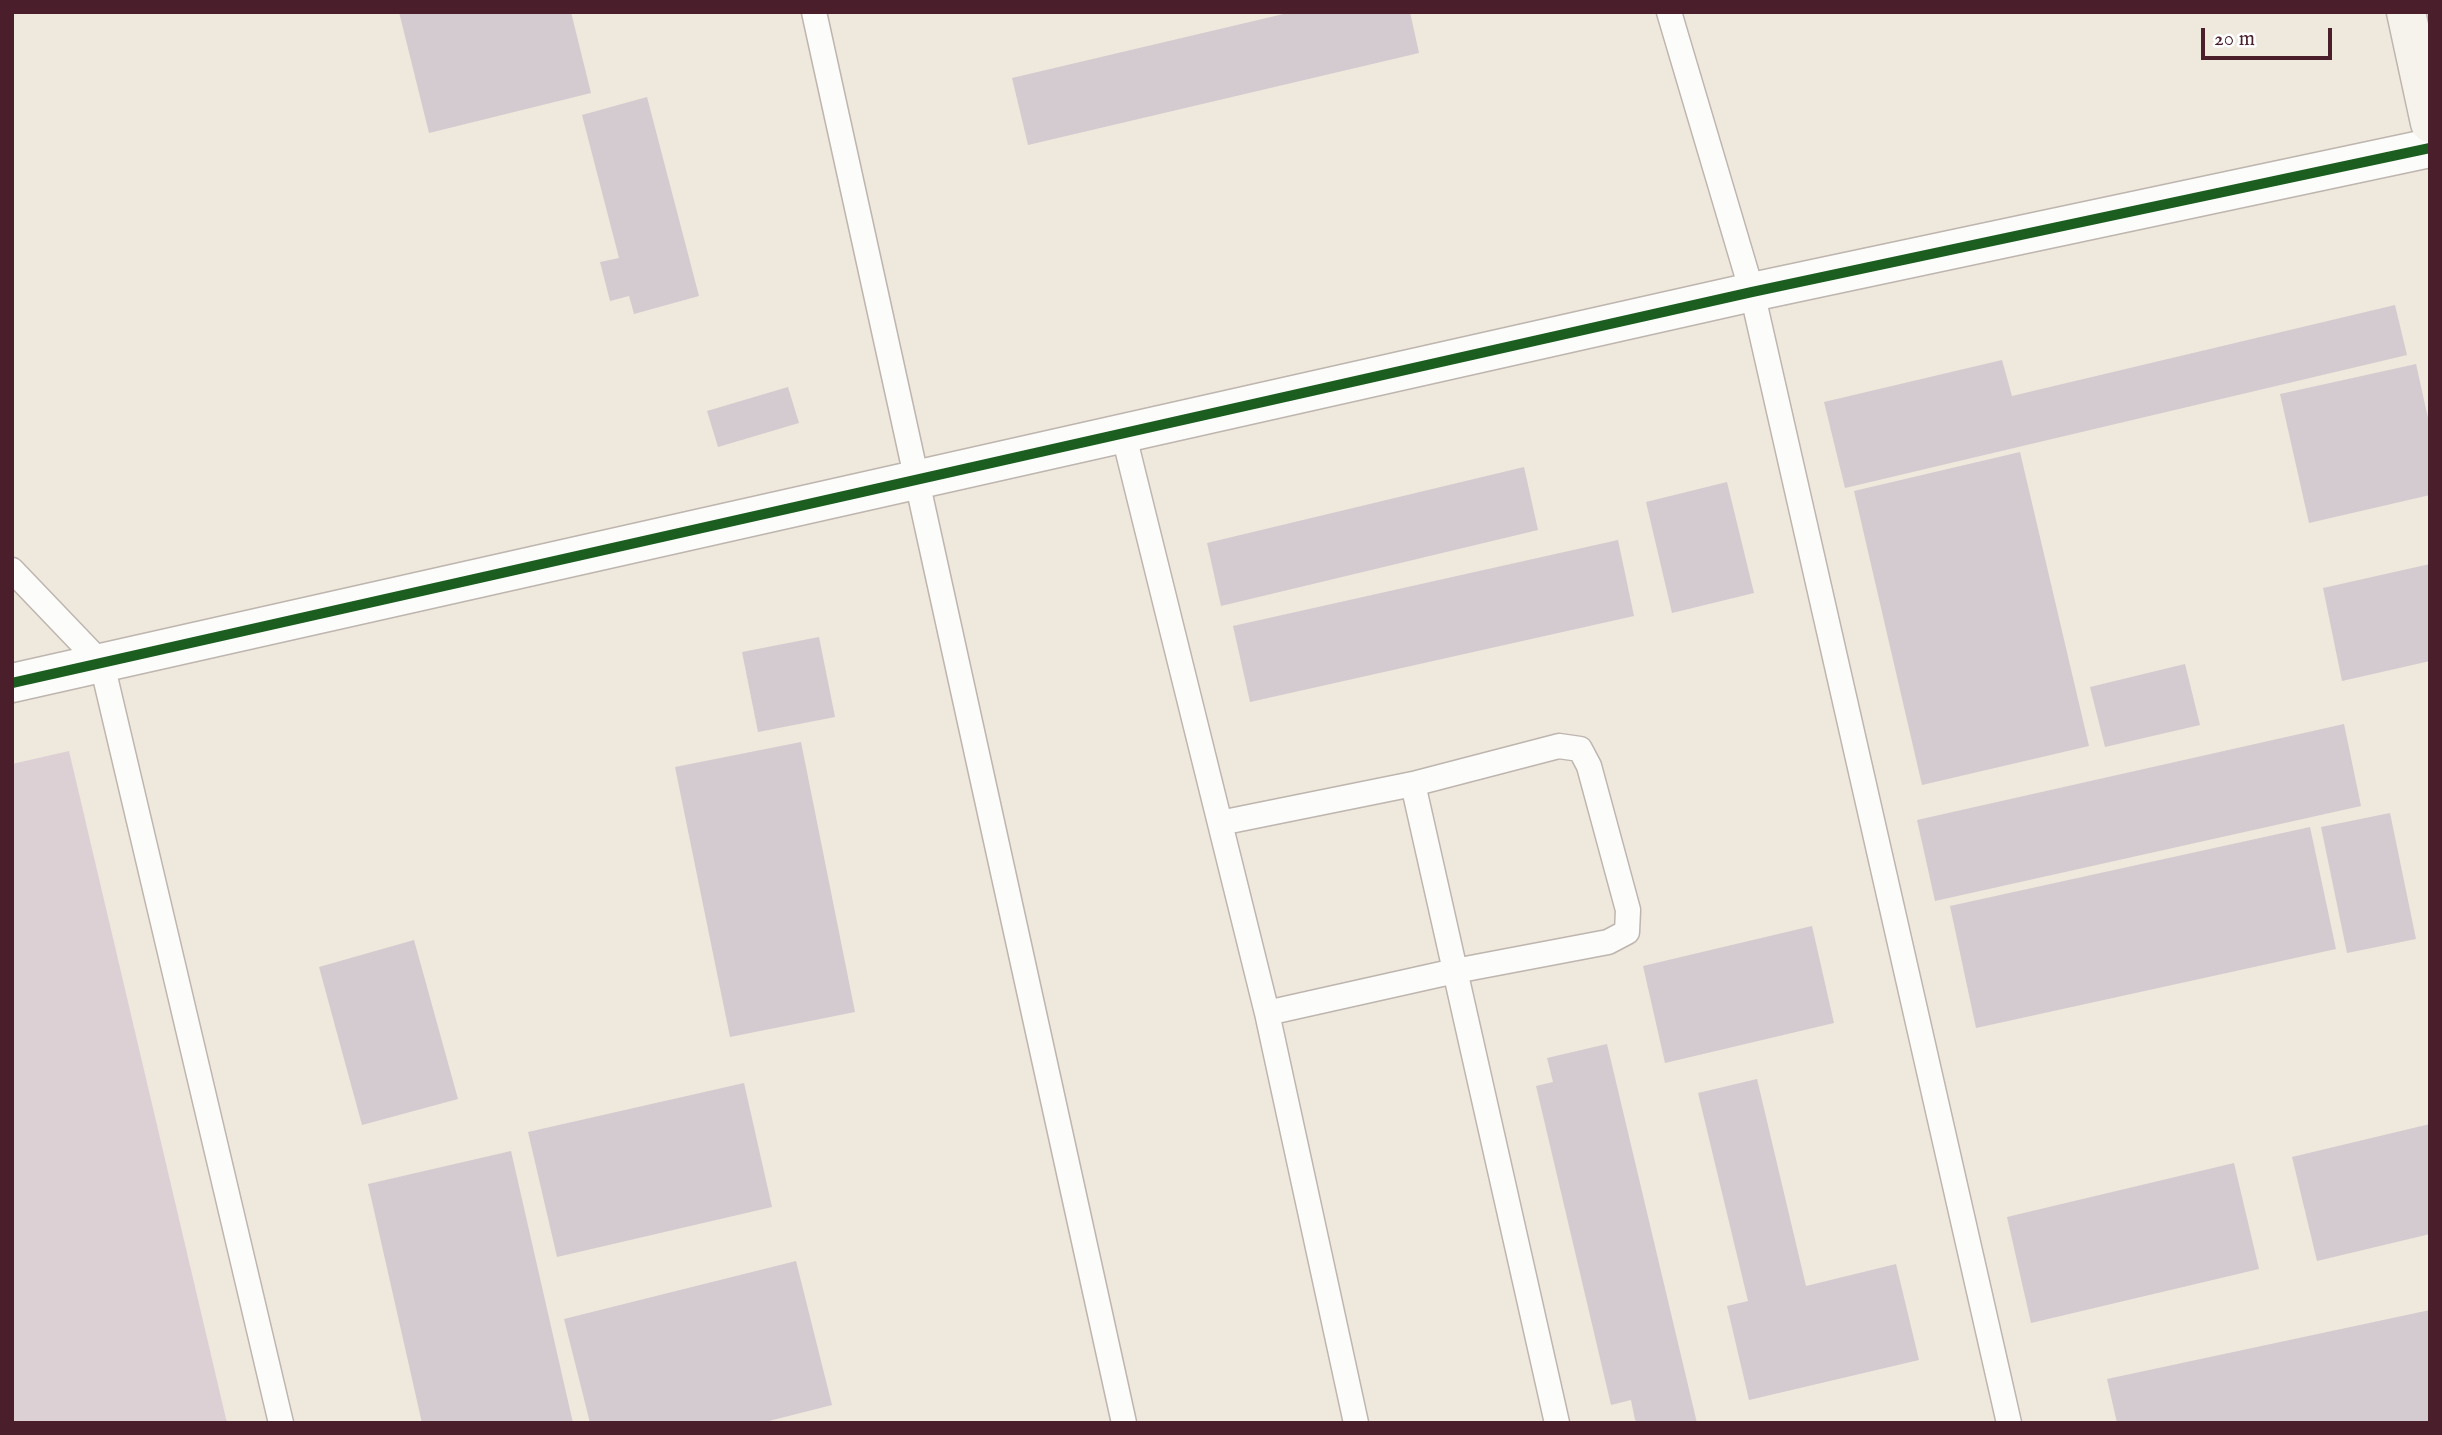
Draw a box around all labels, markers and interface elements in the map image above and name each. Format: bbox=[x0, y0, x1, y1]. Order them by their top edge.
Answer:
scale bar bbox=[2204, 14, 2335, 58]
text: 20 m bbox=[2214, 26, 2255, 53]

